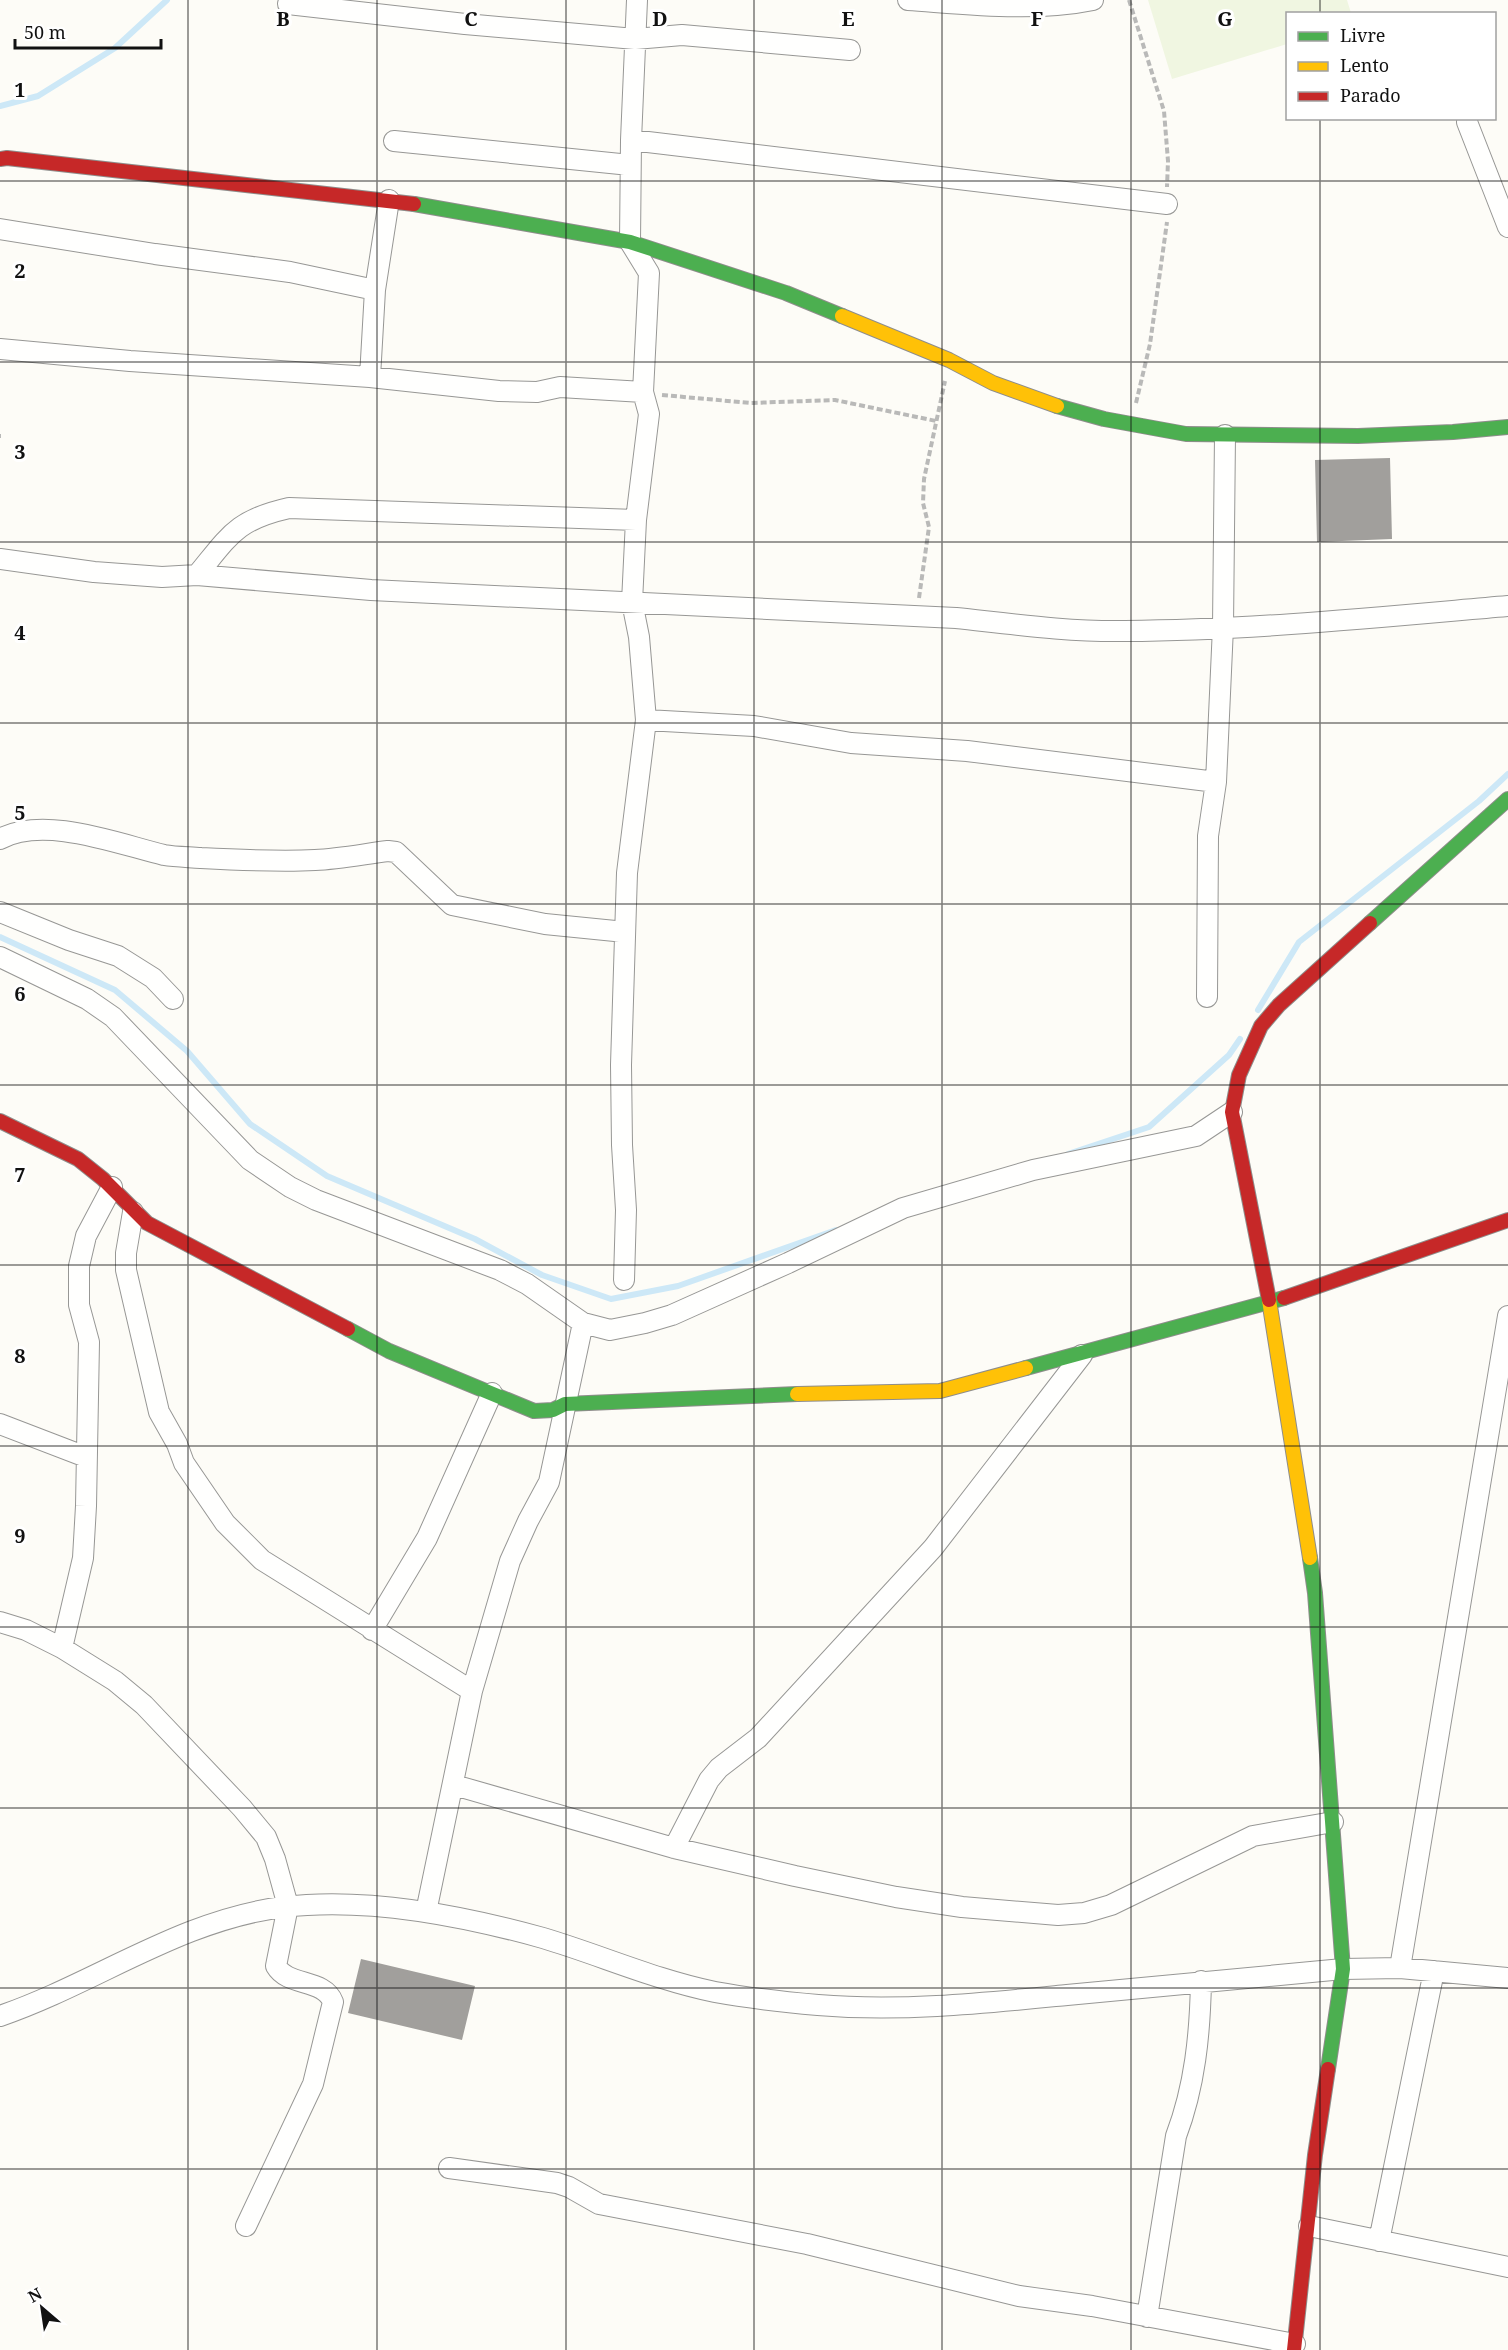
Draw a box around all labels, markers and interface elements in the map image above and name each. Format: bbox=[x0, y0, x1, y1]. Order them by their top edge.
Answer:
text: B bbox=[276, 5, 290, 32]
text: C bbox=[464, 5, 478, 32]
text: D bbox=[652, 5, 668, 32]
text: E bbox=[841, 5, 855, 32]
text: F bbox=[1031, 5, 1043, 32]
text: G bbox=[1217, 5, 1233, 32]
scale bar bbox=[15, 12, 160, 50]
legend bbox=[1286, 12, 1496, 120]
text: 50 m bbox=[24, 20, 66, 44]
text: Livre bbox=[1340, 23, 1386, 47]
text: Lento bbox=[1340, 53, 1389, 77]
text: 1 bbox=[14, 76, 26, 103]
text: Parado bbox=[1340, 83, 1401, 107]
text: 2 bbox=[14, 257, 26, 284]
text: 3 bbox=[14, 438, 26, 465]
text: 4 bbox=[14, 619, 26, 646]
text: 5 bbox=[14, 799, 26, 826]
text: 6 bbox=[14, 980, 26, 1007]
text: 7 bbox=[14, 1161, 26, 1188]
text: 8 bbox=[14, 1342, 26, 1369]
text: 9 bbox=[14, 1522, 26, 1549]
north arrow bbox=[12, 2278, 72, 2338]
text: N bbox=[24, 2282, 46, 2308]

